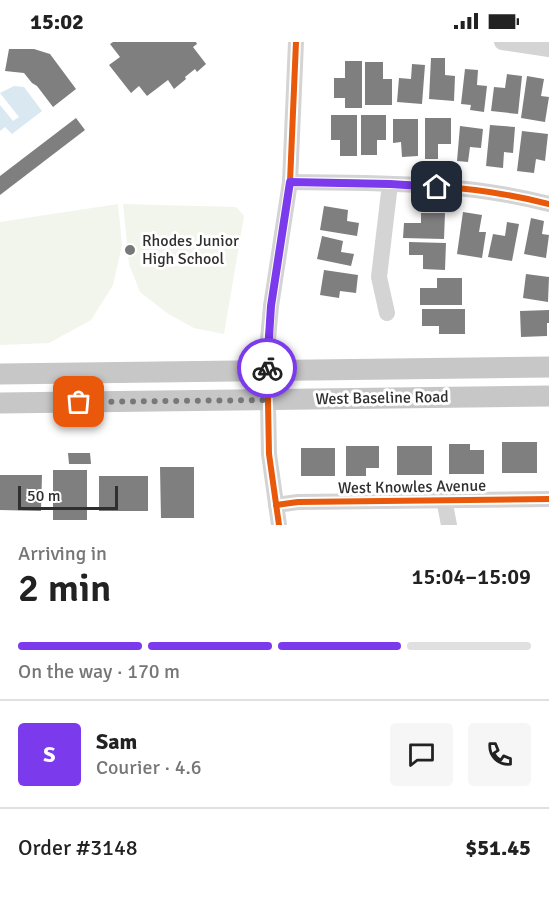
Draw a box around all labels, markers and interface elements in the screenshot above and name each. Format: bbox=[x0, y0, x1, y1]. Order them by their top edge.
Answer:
text: 15:02 bbox=[30, 8, 84, 35]
pin bbox=[411, 161, 462, 212]
icon: home bbox=[420, 170, 453, 203]
place label: Rhodes Junior High School bbox=[142, 231, 239, 269]
marker: Rhodes Junior High School bbox=[123, 243, 137, 257]
courier bbox=[237, 338, 297, 398]
icon: bike bbox=[251, 352, 284, 385]
pin bbox=[53, 376, 104, 427]
icon: bag bbox=[62, 385, 95, 418]
street label: West Baseline Road bbox=[315, 387, 449, 409]
street label: West Knowles Avenue bbox=[338, 476, 486, 498]
scale bar bbox=[18, 483, 118, 510]
text: 50 m bbox=[27, 486, 61, 506]
text: Arriving in bbox=[18, 541, 107, 566]
text: 15:04–15:09 bbox=[412, 563, 531, 590]
text: 2 min bbox=[18, 564, 111, 612]
text: On the way · 170 m bbox=[18, 659, 180, 684]
button: chat bbox=[390, 723, 453, 786]
button: phone bbox=[468, 723, 531, 786]
text: Sam bbox=[96, 728, 137, 755]
text: S bbox=[43, 741, 56, 768]
text: Courier · 4.6 bbox=[96, 755, 202, 780]
text: Order #3148 bbox=[18, 834, 138, 861]
text: $51.45 bbox=[465, 834, 531, 861]

